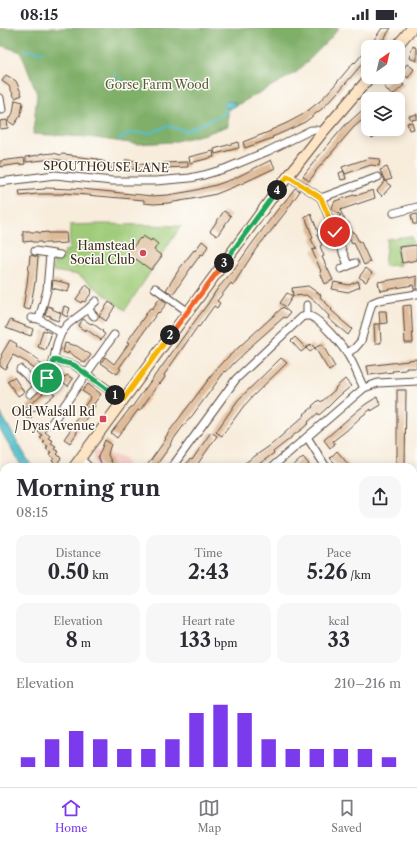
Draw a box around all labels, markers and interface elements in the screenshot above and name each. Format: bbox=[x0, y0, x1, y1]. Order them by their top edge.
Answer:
text: 08:15 bbox=[20, 5, 58, 24]
north arrow bbox=[361, 40, 405, 84]
map controls bbox=[361, 40, 405, 136]
park label: Gorse Farm Wood bbox=[105, 77, 210, 92]
button: layers bbox=[361, 92, 405, 136]
street label: SPOUTHOUSE LANE bbox=[43, 158, 169, 175]
pin: 4 bbox=[267, 180, 287, 200]
text: 4 bbox=[274, 183, 280, 197]
pin bbox=[318, 215, 352, 249]
icon: check bbox=[324, 221, 346, 243]
place label: Hamstead Social Club bbox=[70, 238, 136, 267]
marker: Hamstead Social Club bbox=[138, 248, 148, 258]
pin: 3 bbox=[214, 253, 234, 273]
text: 3 bbox=[221, 256, 227, 270]
pin: 2 bbox=[160, 325, 180, 345]
text: 2 bbox=[167, 328, 173, 342]
pin bbox=[30, 361, 64, 395]
icon: arrive bbox=[36, 367, 58, 389]
pin: 1 bbox=[105, 385, 125, 405]
text: 1 bbox=[113, 388, 117, 402]
place label: Old Walsall Rd / Dyas Avenue bbox=[12, 404, 96, 433]
marker: Old Walsall Rd / Dyas Avenue bbox=[98, 414, 108, 424]
text: Morning run bbox=[16, 475, 160, 502]
button: share bbox=[359, 476, 401, 518]
text: 08:15 bbox=[16, 504, 48, 520]
text: Distance bbox=[55, 546, 101, 560]
text: Time bbox=[195, 546, 222, 560]
text: Pace bbox=[326, 546, 351, 560]
text: 0.50 bbox=[47, 560, 89, 584]
text: 2:43 bbox=[188, 560, 229, 584]
text: 5:26 bbox=[307, 560, 347, 584]
text: km bbox=[89, 568, 109, 582]
text: /km bbox=[347, 568, 371, 582]
text: Elevation bbox=[54, 614, 103, 628]
text: Heart rate bbox=[182, 614, 235, 628]
text: kcal bbox=[328, 614, 349, 628]
text: 8 bbox=[65, 628, 78, 652]
text: 133 bbox=[179, 628, 211, 652]
text: 33 bbox=[328, 628, 350, 652]
text: m bbox=[78, 636, 91, 650]
text: bpm bbox=[211, 636, 238, 650]
text: Elevation bbox=[16, 675, 74, 691]
text: 210–216 m bbox=[334, 675, 401, 691]
tab: Home bbox=[55, 797, 87, 835]
tab: Map bbox=[198, 797, 221, 835]
tab: Saved bbox=[331, 797, 362, 835]

